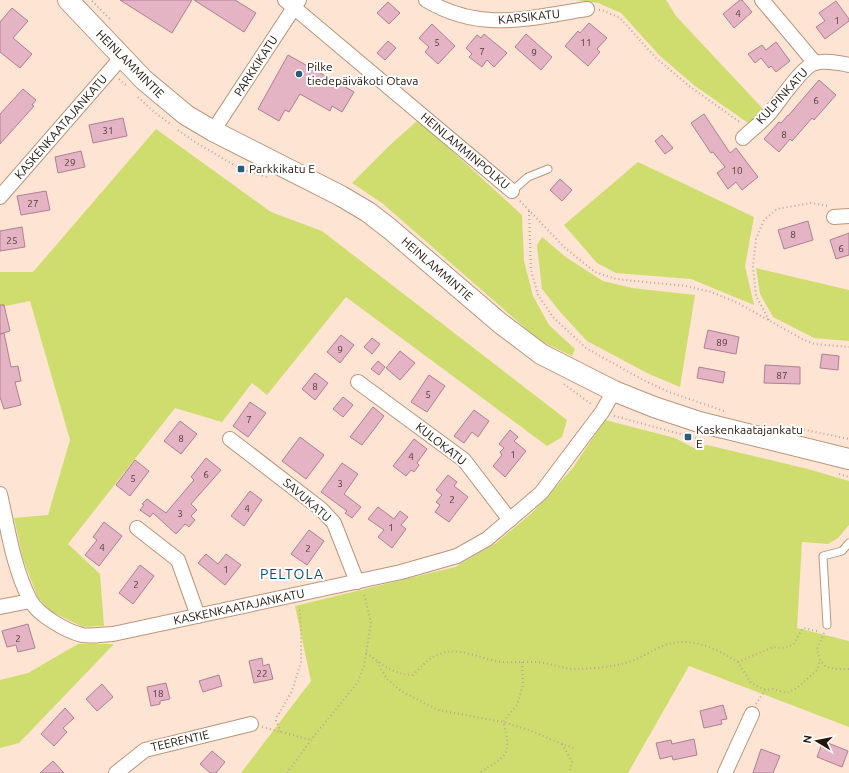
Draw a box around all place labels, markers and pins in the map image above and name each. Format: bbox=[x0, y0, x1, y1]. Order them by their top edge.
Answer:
place label: Pilke tiedepäiväkoti Otava bbox=[307, 60, 418, 87]
marker: Pilke tiedepäiväkoti Otava bbox=[294, 69, 304, 79]
place label: Parkkikatu E bbox=[249, 162, 315, 175]
marker: Parkkikatu E bbox=[236, 164, 246, 174]
place label: Kaskenkaatajankatu E bbox=[696, 423, 803, 450]
marker: Kaskenkaatajankatu E bbox=[683, 432, 693, 442]

